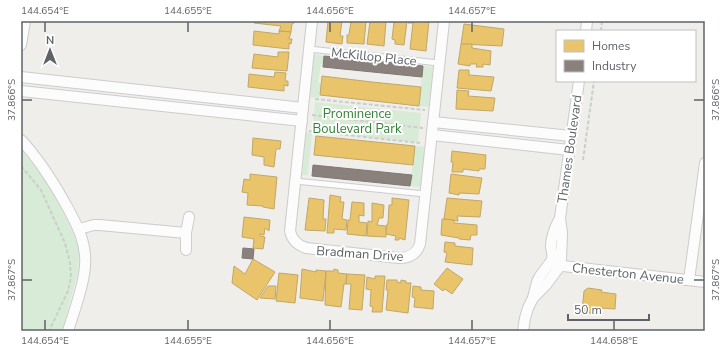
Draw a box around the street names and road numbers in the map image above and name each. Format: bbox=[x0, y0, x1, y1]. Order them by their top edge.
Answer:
street label: McKillop Place bbox=[330, 44, 418, 70]
street label: Thames Boulevard bbox=[553, 94, 587, 205]
street label: Bradman Drive bbox=[316, 242, 404, 266]
street label: Chesterton Avenue bbox=[571, 259, 685, 289]

